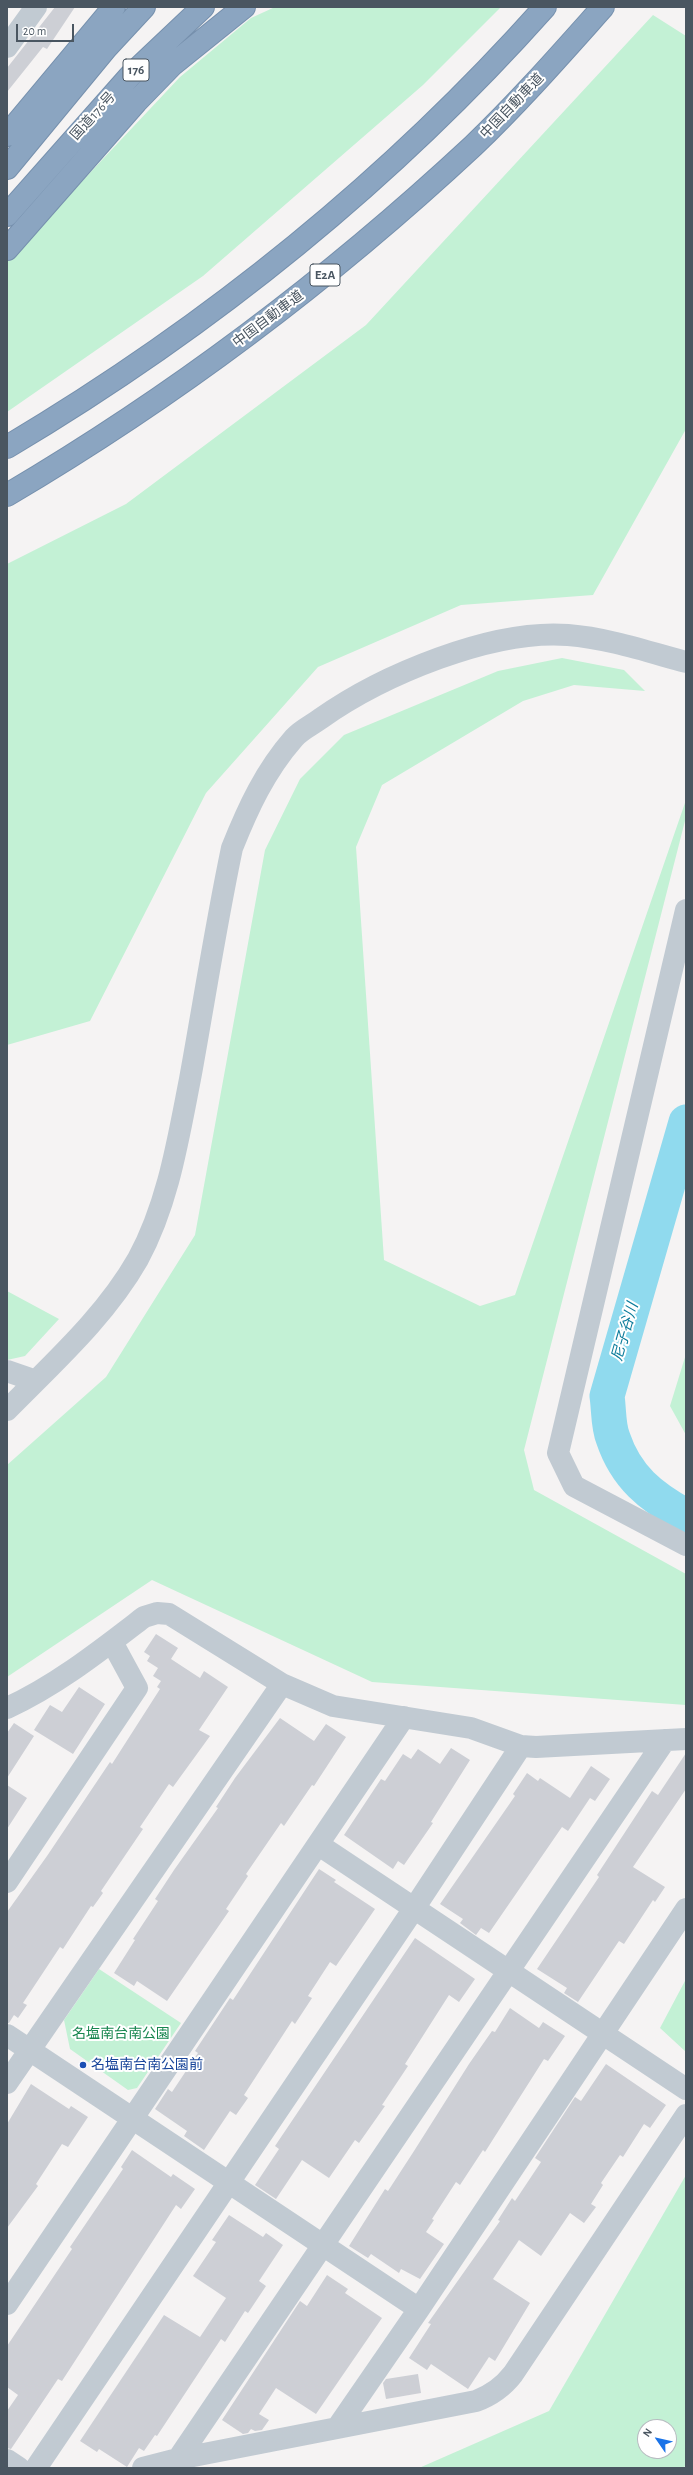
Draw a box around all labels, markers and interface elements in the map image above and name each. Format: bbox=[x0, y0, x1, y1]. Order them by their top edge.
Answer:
scale bar bbox=[18, 16, 76, 42]
text: 20 m bbox=[23, 25, 46, 37]
road number: 176 bbox=[123, 59, 149, 81]
street label: 中国自動車道 bbox=[477, 70, 547, 142]
street label: 国道176号 bbox=[67, 88, 119, 144]
road number: E2A bbox=[310, 264, 340, 286]
street label: 中国自動車道 bbox=[229, 287, 307, 351]
water label: 尼子谷川 bbox=[608, 1301, 642, 1363]
park label: 名塩南台南公園 bbox=[72, 2026, 170, 2042]
place label: 名塩南台南公園前 bbox=[91, 2057, 203, 2073]
marker: 名塩南台南公園前 bbox=[78, 2060, 88, 2070]
north arrow bbox=[637, 2419, 677, 2459]
text: N bbox=[641, 2426, 654, 2439]

